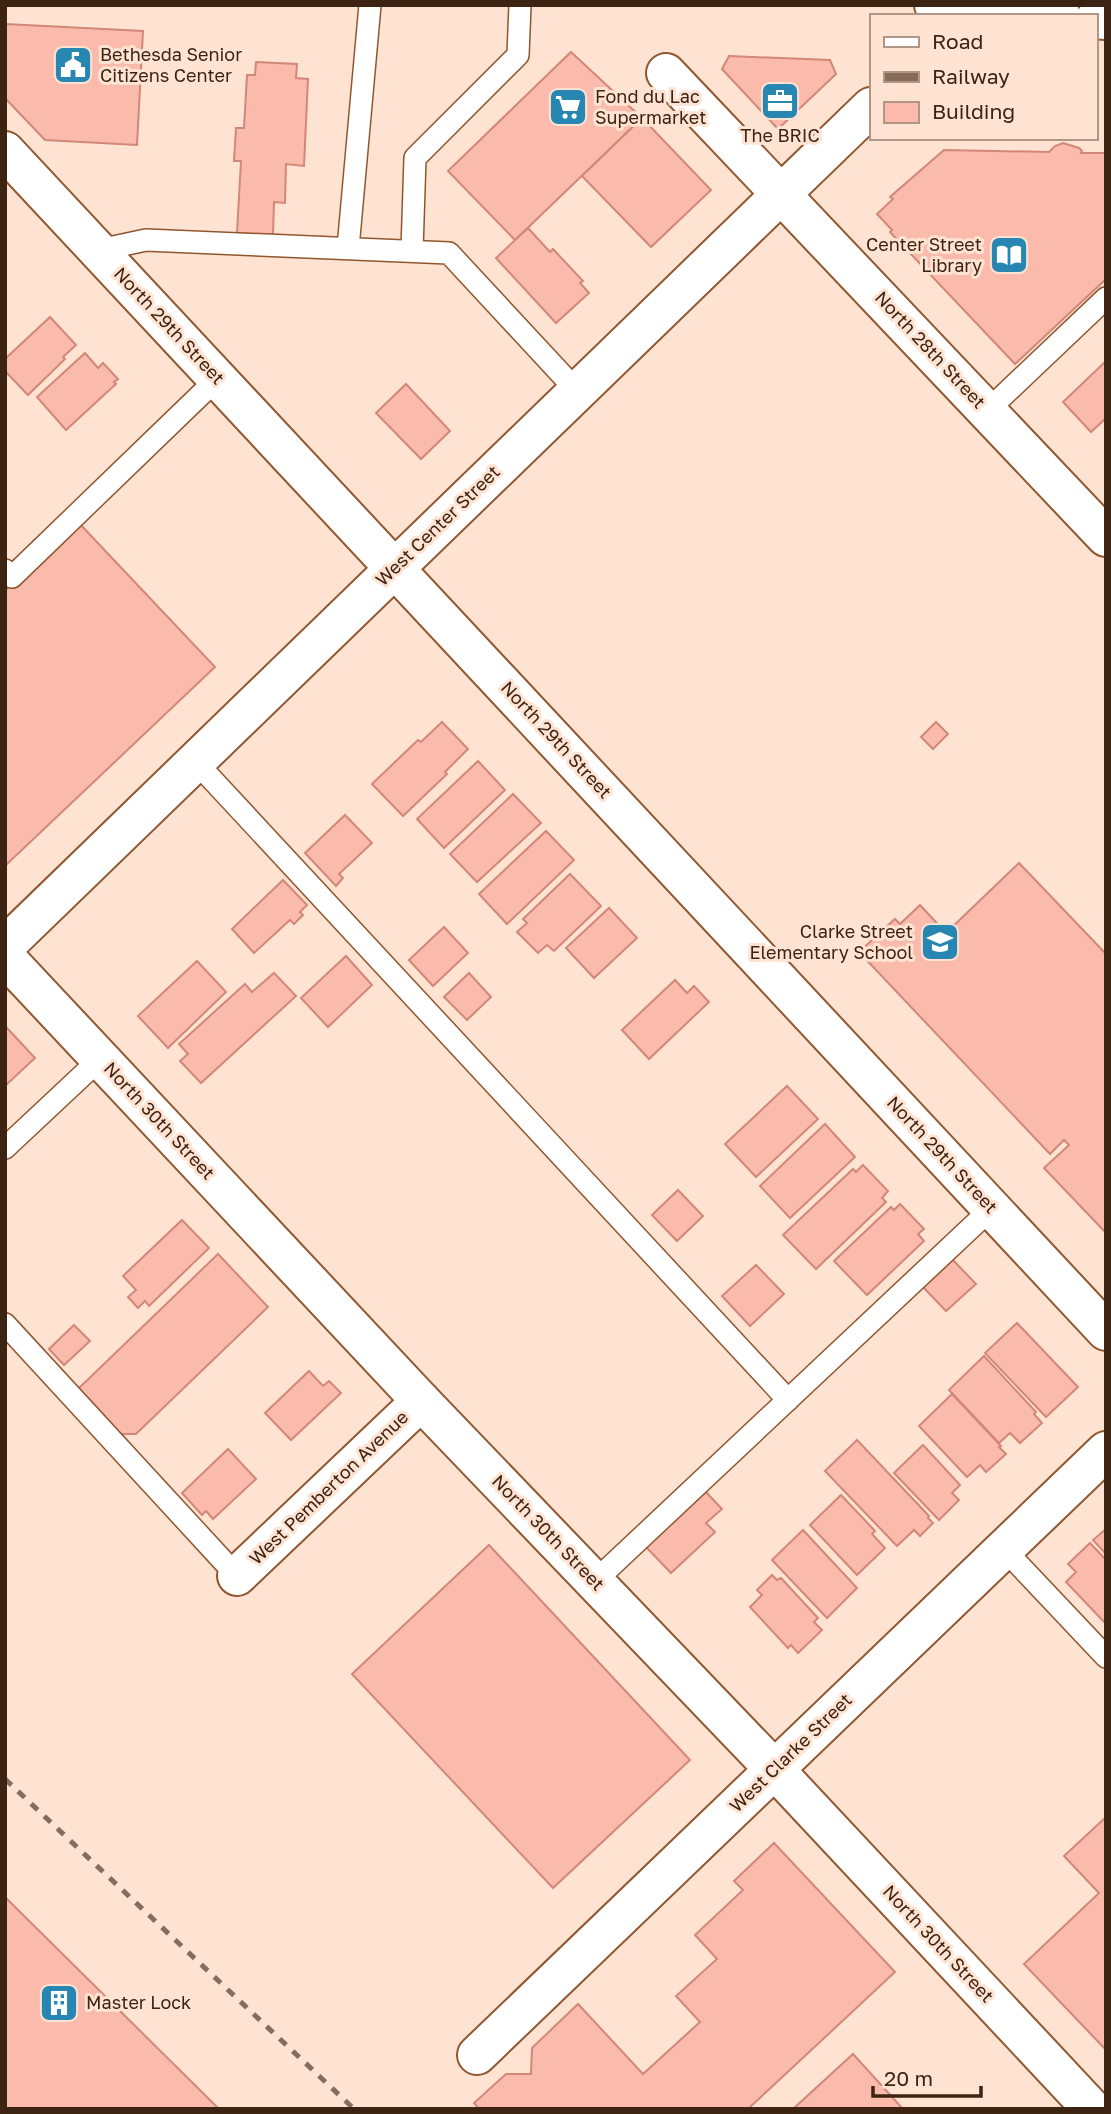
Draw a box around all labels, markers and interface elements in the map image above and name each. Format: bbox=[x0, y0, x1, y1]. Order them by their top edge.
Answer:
legend bbox=[870, 14, 1097, 140]
text: Road bbox=[932, 28, 983, 54]
place label: Bethesda Senior Citizens Center bbox=[100, 43, 242, 86]
public building icon: Bethesda Senior Citizens Center bbox=[52, 44, 94, 86]
text: Railway bbox=[932, 63, 1010, 89]
office icon: The BRIC bbox=[759, 80, 801, 122]
place label: Fond du Lac Supermarket bbox=[595, 85, 707, 128]
supermarket icon: Fond du Lac Supermarket bbox=[547, 86, 589, 128]
text: Building bbox=[932, 98, 1015, 124]
place label: The BRIC bbox=[740, 124, 820, 146]
place label: Center Street Library bbox=[866, 233, 982, 276]
library icon: Center Street Library bbox=[988, 234, 1030, 276]
street label: North 29th Street bbox=[110, 262, 230, 388]
street label: North 28th Street bbox=[871, 286, 991, 412]
street label: West Center Street bbox=[371, 460, 504, 590]
street label: North 29th Street bbox=[497, 676, 617, 802]
place label: Clarke Street Elementary School bbox=[749, 920, 913, 963]
school or university icon: Clarke Street Elementary School bbox=[919, 921, 961, 963]
street label: North 30th Street bbox=[100, 1057, 220, 1184]
street label: North 29th Street bbox=[883, 1091, 1003, 1217]
street label: West Pemberton Avenue bbox=[244, 1406, 412, 1569]
street label: North 30th Street bbox=[488, 1470, 610, 1595]
street label: West Clarke Street bbox=[725, 1688, 856, 1816]
street label: North 30th Street bbox=[879, 1880, 999, 2007]
building icon: Master Lock bbox=[38, 1982, 80, 2024]
place label: Master Lock bbox=[86, 1991, 191, 2013]
scale bar bbox=[873, 2054, 982, 2098]
text: 20 m bbox=[884, 2065, 933, 2091]

